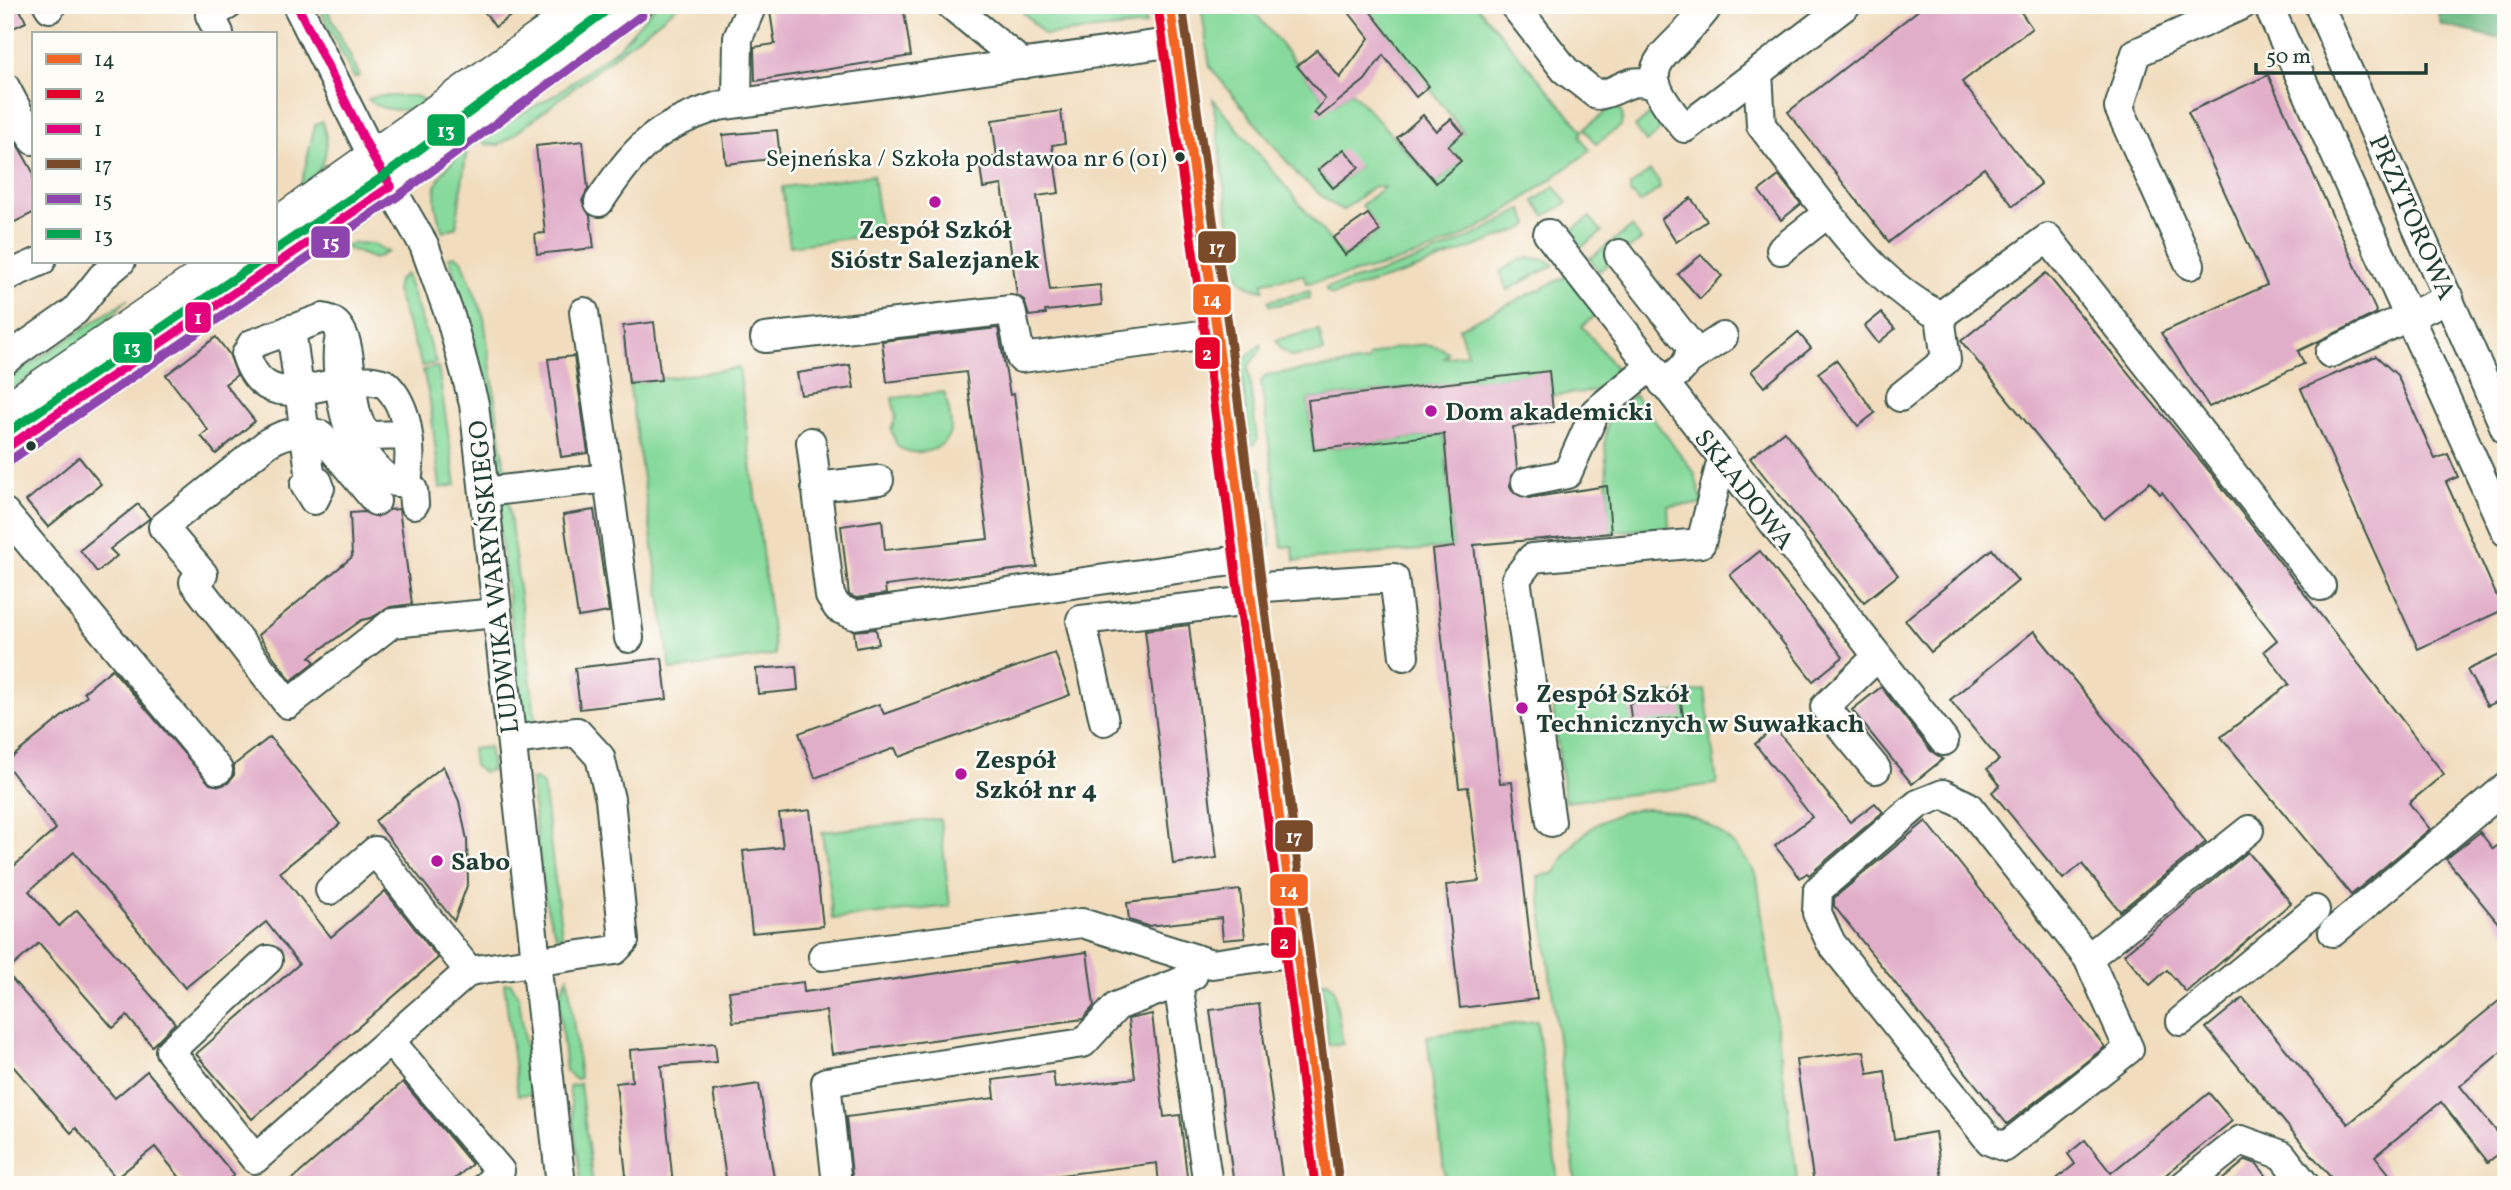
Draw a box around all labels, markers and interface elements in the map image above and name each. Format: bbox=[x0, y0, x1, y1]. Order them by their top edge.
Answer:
legend bbox=[32, 32, 276, 262]
scale bar bbox=[2256, 32, 2425, 76]
text: 50 m bbox=[2266, 43, 2311, 72]
text: 14 bbox=[94, 46, 115, 75]
text: 2 bbox=[94, 82, 105, 111]
line badge: 13 bbox=[426, 113, 466, 147]
text: 1 bbox=[94, 116, 102, 145]
text: 13 bbox=[437, 119, 455, 145]
street label: PRZYTOROWA bbox=[2359, 130, 2464, 306]
place label: Sejneńska / Szkoła podstawoa nr 6 (01) bbox=[766, 143, 1167, 177]
marker: Sejneńska / Szkoła podstawoa nr 6 (01) bbox=[1173, 150, 1187, 164]
text: 17 bbox=[94, 152, 112, 181]
text: 15 bbox=[94, 186, 112, 215]
marker: Zespół Szkół Sióstr Salezjanek bbox=[927, 194, 943, 210]
place label: Zespół Szkół Sióstr Salezjanek bbox=[830, 213, 1040, 279]
text: 13 bbox=[94, 222, 113, 251]
line badge: 15 bbox=[310, 225, 351, 259]
line badge: 17 bbox=[1197, 230, 1237, 264]
text: 15 bbox=[323, 231, 339, 257]
text: 17 bbox=[1209, 236, 1225, 262]
line badge: 14 bbox=[1192, 283, 1232, 316]
text: 14 bbox=[1202, 288, 1222, 314]
line badge: 1 bbox=[184, 301, 212, 334]
text: 1 bbox=[194, 306, 202, 332]
line badge: 13 bbox=[112, 331, 153, 364]
text: 13 bbox=[123, 336, 141, 362]
line badge: 2 bbox=[1194, 336, 1221, 370]
text: 2 bbox=[1202, 342, 1212, 368]
place label: Dom akademicki bbox=[1445, 395, 1653, 431]
marker: Dom akademicki bbox=[1423, 403, 1439, 419]
street label: LUDWIKA WARYŃSKIEGO bbox=[461, 418, 529, 735]
street label: SKŁADOWA bbox=[1685, 422, 1802, 558]
unlabelled marker bbox=[24, 439, 38, 453]
place label: Zespół Szkół Technicznych w Suwałkach bbox=[1536, 677, 1865, 743]
marker: Zespół Szkół Technicznych w Suwałkach bbox=[1514, 700, 1530, 716]
place label: Zespół Szkół nr 4 bbox=[975, 743, 1097, 809]
marker: Zespół Szkół nr 4 bbox=[953, 766, 969, 782]
line badge: 17 bbox=[1274, 819, 1314, 853]
text: 17 bbox=[1286, 825, 1302, 851]
place label: Sabo bbox=[451, 845, 510, 881]
marker: Sabo bbox=[429, 853, 445, 869]
line badge: 14 bbox=[1269, 873, 1309, 907]
text: 14 bbox=[1279, 879, 1299, 905]
line badge: 2 bbox=[1270, 926, 1297, 959]
text: 2 bbox=[1279, 931, 1289, 957]

